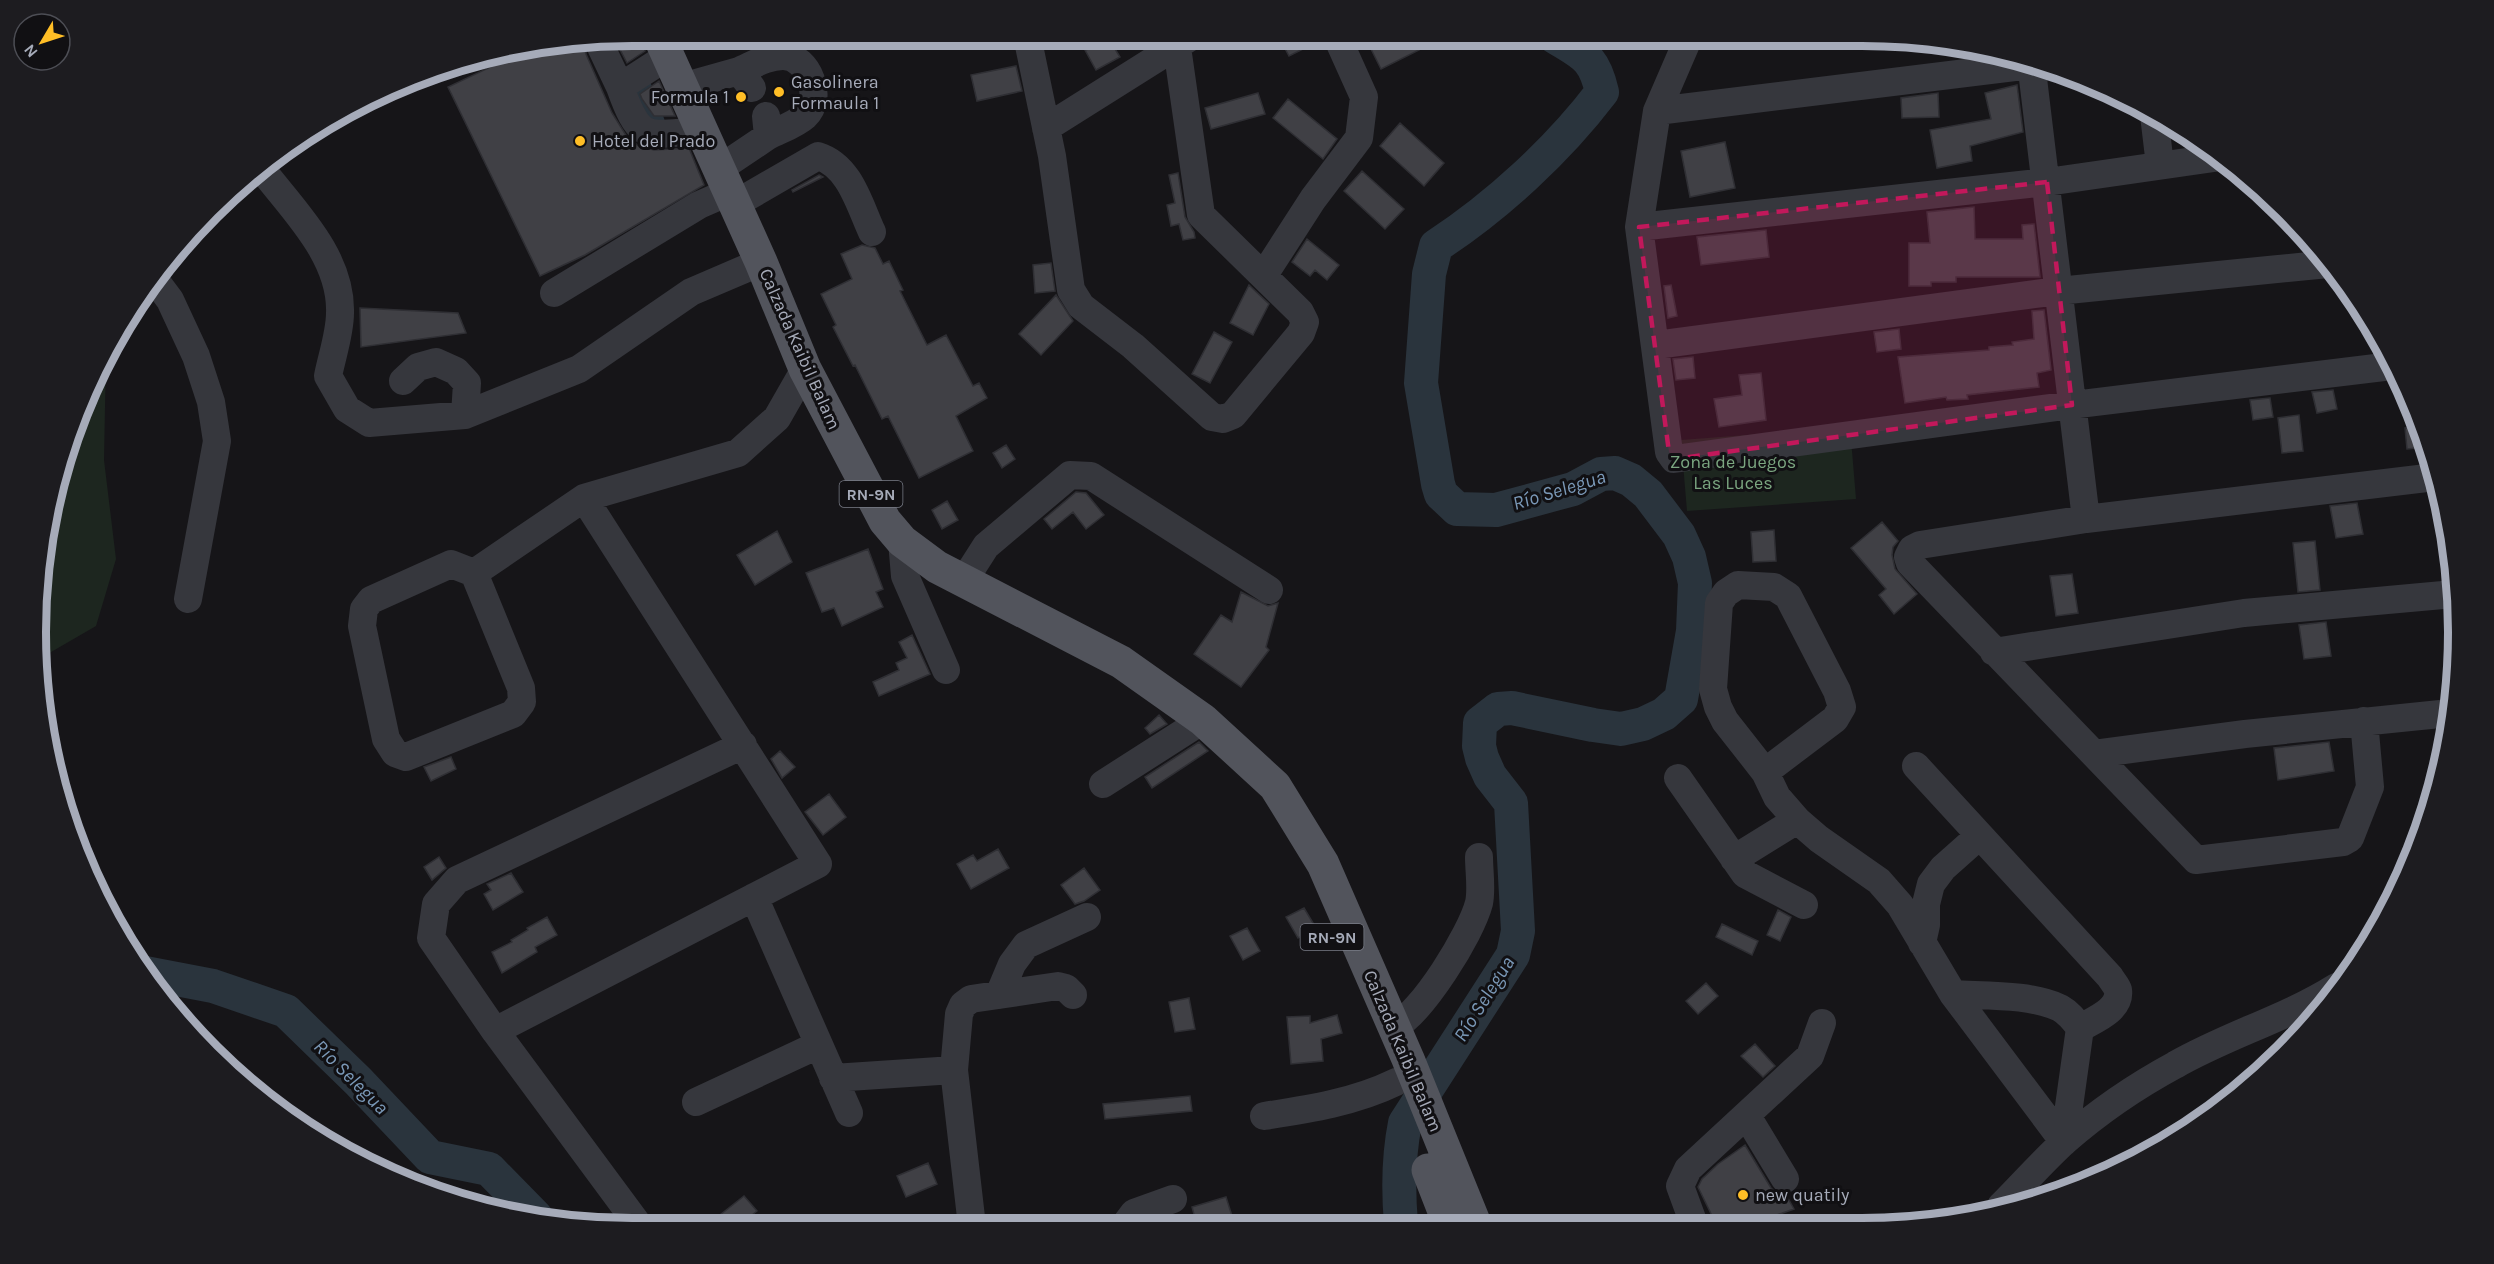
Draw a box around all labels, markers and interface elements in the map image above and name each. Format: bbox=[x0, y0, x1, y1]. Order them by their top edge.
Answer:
north arrow bbox=[12, 12, 72, 72]
text: N bbox=[20, 41, 42, 62]
place label: Gasolinera Formaula 1 bbox=[791, 71, 879, 114]
marker: Gasolinera Formaula 1 bbox=[772, 85, 786, 99]
place label: Formula 1 bbox=[651, 86, 729, 108]
marker: Formula 1 bbox=[734, 90, 748, 104]
place label: Hotel del Prado bbox=[592, 130, 715, 152]
marker: Hotel del Prado bbox=[573, 134, 587, 148]
street label: Calzada Kaibil Balam bbox=[755, 265, 845, 433]
park label: Zona de Juegos Las Luces bbox=[1670, 451, 1796, 494]
water label: Río Selegua bbox=[1510, 465, 1608, 515]
road number: RN-9N bbox=[840, 481, 902, 507]
road number: RN-9N bbox=[1300, 924, 1364, 950]
water label: Río Selegua bbox=[1449, 952, 1519, 1046]
street label: Calzada Kaibil Balam bbox=[1359, 967, 1447, 1135]
water label: Río Selegua bbox=[309, 1035, 393, 1119]
place label: new quatily bbox=[1755, 1184, 1850, 1206]
marker: new quatily bbox=[1736, 1188, 1750, 1202]

